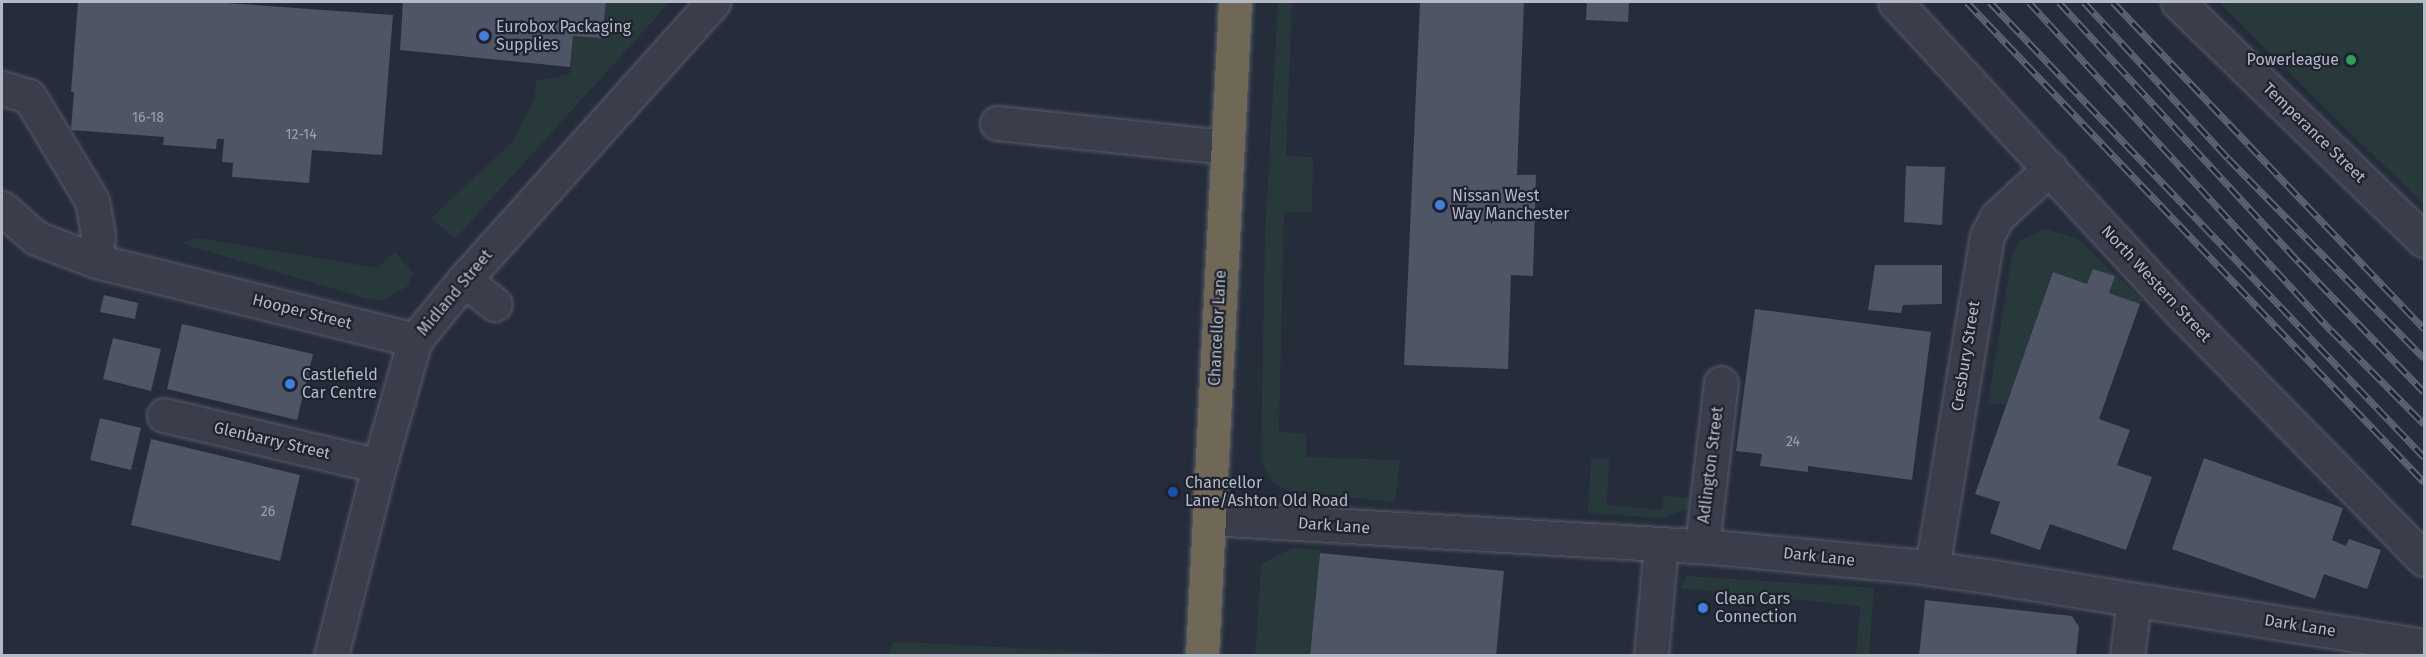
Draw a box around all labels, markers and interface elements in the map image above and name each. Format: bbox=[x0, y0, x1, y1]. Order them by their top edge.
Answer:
place label: Eurobox Packaging Supplies bbox=[496, 17, 631, 55]
marker: Eurobox Packaging Supplies bbox=[477, 29, 491, 43]
place label: Powerleague bbox=[2247, 50, 2339, 70]
marker: Powerleague bbox=[2344, 53, 2358, 67]
street label: Temperance Street bbox=[2259, 79, 2369, 187]
house number: 16-18 bbox=[132, 110, 164, 126]
house number: 12-14 bbox=[285, 127, 317, 143]
place label: Nissan West Way Manchester bbox=[1452, 186, 1569, 224]
marker: Nissan West Way Manchester bbox=[1433, 198, 1447, 212]
street label: North Western Street bbox=[2097, 222, 2215, 346]
street label: Midland Street bbox=[413, 246, 497, 340]
street label: Chancellor Lane bbox=[1205, 270, 1231, 386]
street label: Hooper Street bbox=[250, 290, 354, 334]
street label: Cresbury Street bbox=[1948, 300, 1984, 412]
place label: Castlefield Car Centre bbox=[302, 365, 378, 403]
marker: Castlefield Car Centre bbox=[283, 377, 297, 391]
street label: Adlington Street bbox=[1694, 406, 1728, 524]
street label: Glenbarry Street bbox=[212, 418, 332, 464]
house number: 24 bbox=[1786, 434, 1800, 450]
place label: Chancellor Lane/Ashton Old Road bbox=[1185, 473, 1348, 511]
marker: Chancellor Lane/Ashton Old Road bbox=[1166, 485, 1180, 499]
house number: 26 bbox=[261, 504, 275, 520]
street label: Dark Lane bbox=[1297, 514, 1371, 538]
street label: Dark Lane bbox=[1782, 544, 1856, 570]
place label: Clean Cars Connection bbox=[1715, 589, 1797, 627]
marker: Clean Cars Connection bbox=[1696, 601, 1710, 615]
street label: Dark Lane bbox=[2263, 611, 2337, 641]

